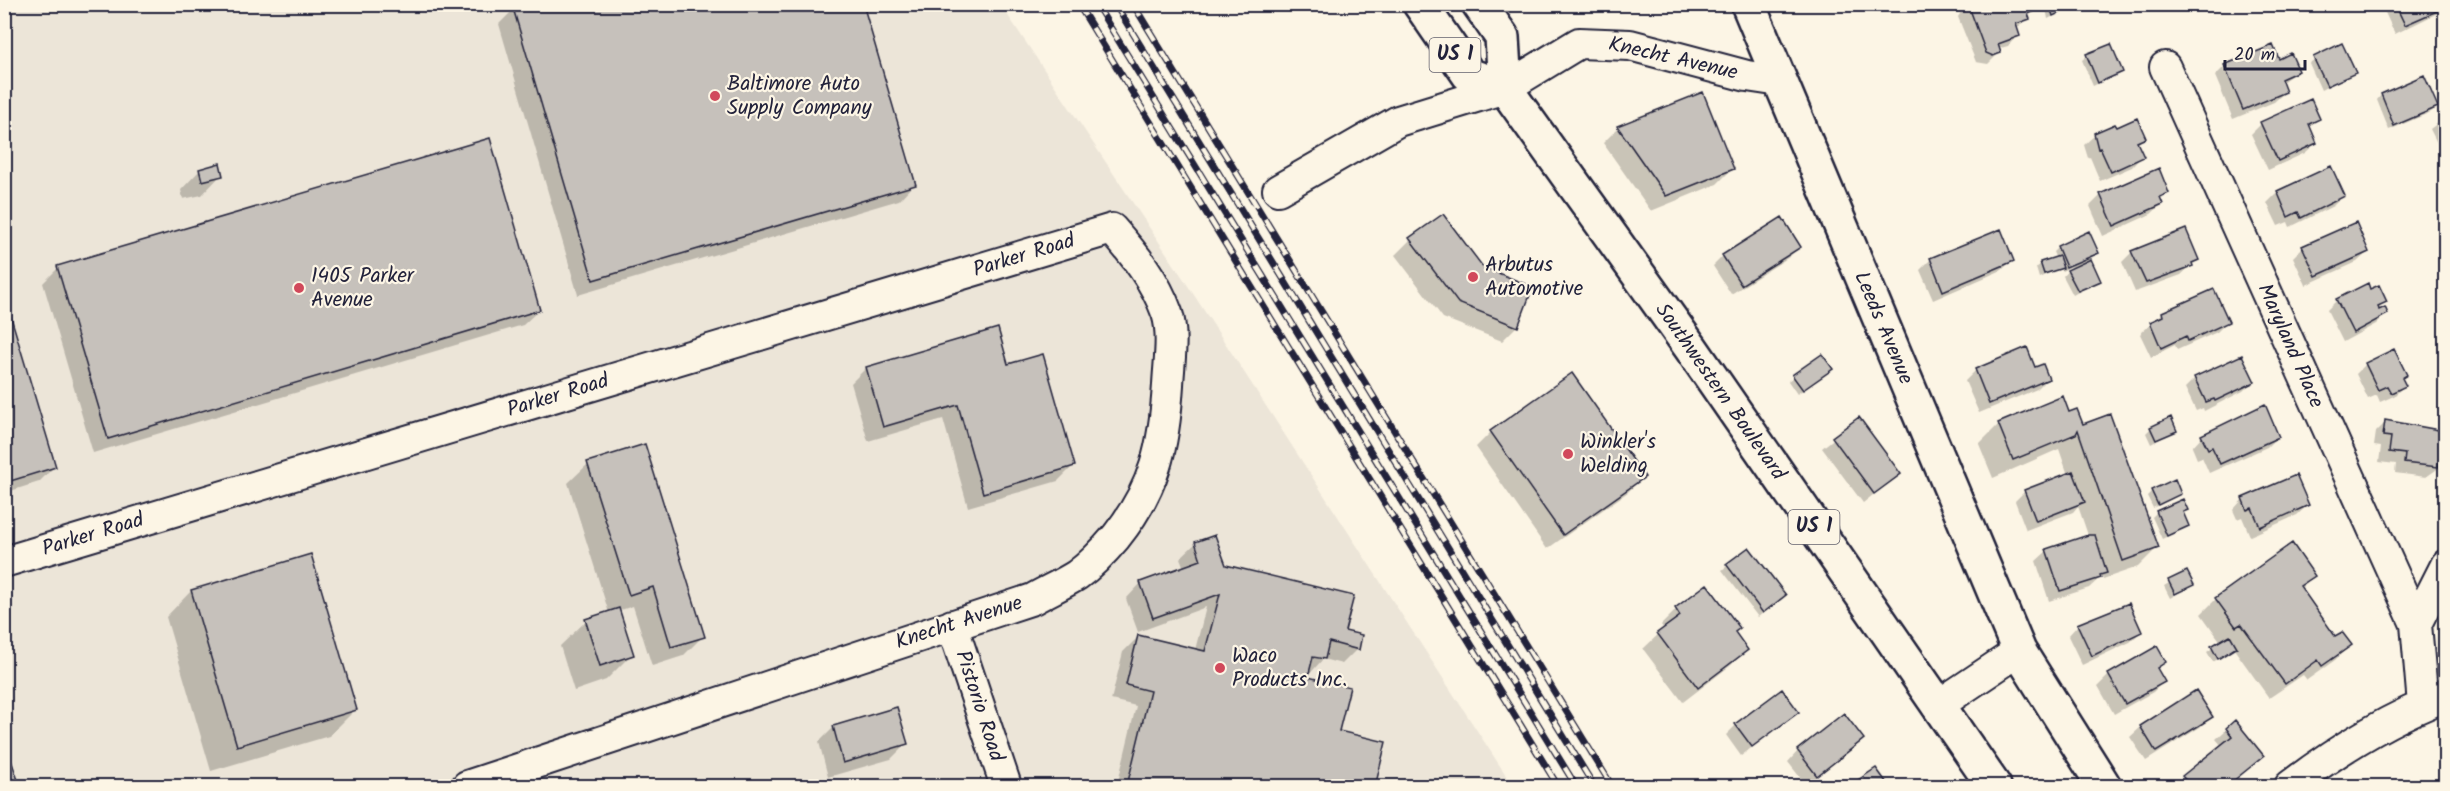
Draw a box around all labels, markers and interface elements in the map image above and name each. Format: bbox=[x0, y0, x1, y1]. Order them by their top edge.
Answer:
street label: Knecht Avenue bbox=[1605, 28, 1742, 90]
scale bar bbox=[2225, 33, 2304, 71]
road number: US 1 bbox=[1430, 38, 1480, 72]
text: 20 m bbox=[2234, 41, 2275, 70]
place label: Baltimore Auto Supply Company bbox=[727, 68, 872, 125]
marker: Baltimore Auto Supply Company bbox=[708, 89, 722, 103]
street label: Parker Road bbox=[969, 225, 1080, 287]
place label: Arbutus Automotive bbox=[1485, 249, 1584, 306]
place label: 1405 Parker Avenue bbox=[311, 260, 415, 317]
street label: Leeds Avenue bbox=[1844, 266, 1922, 390]
marker: Arbutus Automotive bbox=[1466, 270, 1480, 284]
street label: Maryland Place bbox=[2248, 278, 2332, 414]
marker: 1405 Parker Avenue bbox=[292, 281, 306, 295]
street label: Southwestern Boulevard bbox=[1646, 296, 1794, 488]
street label: Parker Road bbox=[503, 365, 614, 427]
place label: Winkler's Welding bbox=[1580, 426, 1656, 483]
marker: Winkler's Welding bbox=[1561, 447, 1575, 461]
street label: Parker Road bbox=[38, 504, 149, 566]
road number: US 1 bbox=[1788, 510, 1840, 544]
street label: Knecht Avenue bbox=[891, 587, 1027, 659]
place label: Waco Products Inc. bbox=[1232, 640, 1347, 697]
street label: Pistorio Road bbox=[946, 646, 1013, 766]
marker: Waco Products Inc. bbox=[1213, 661, 1227, 675]

